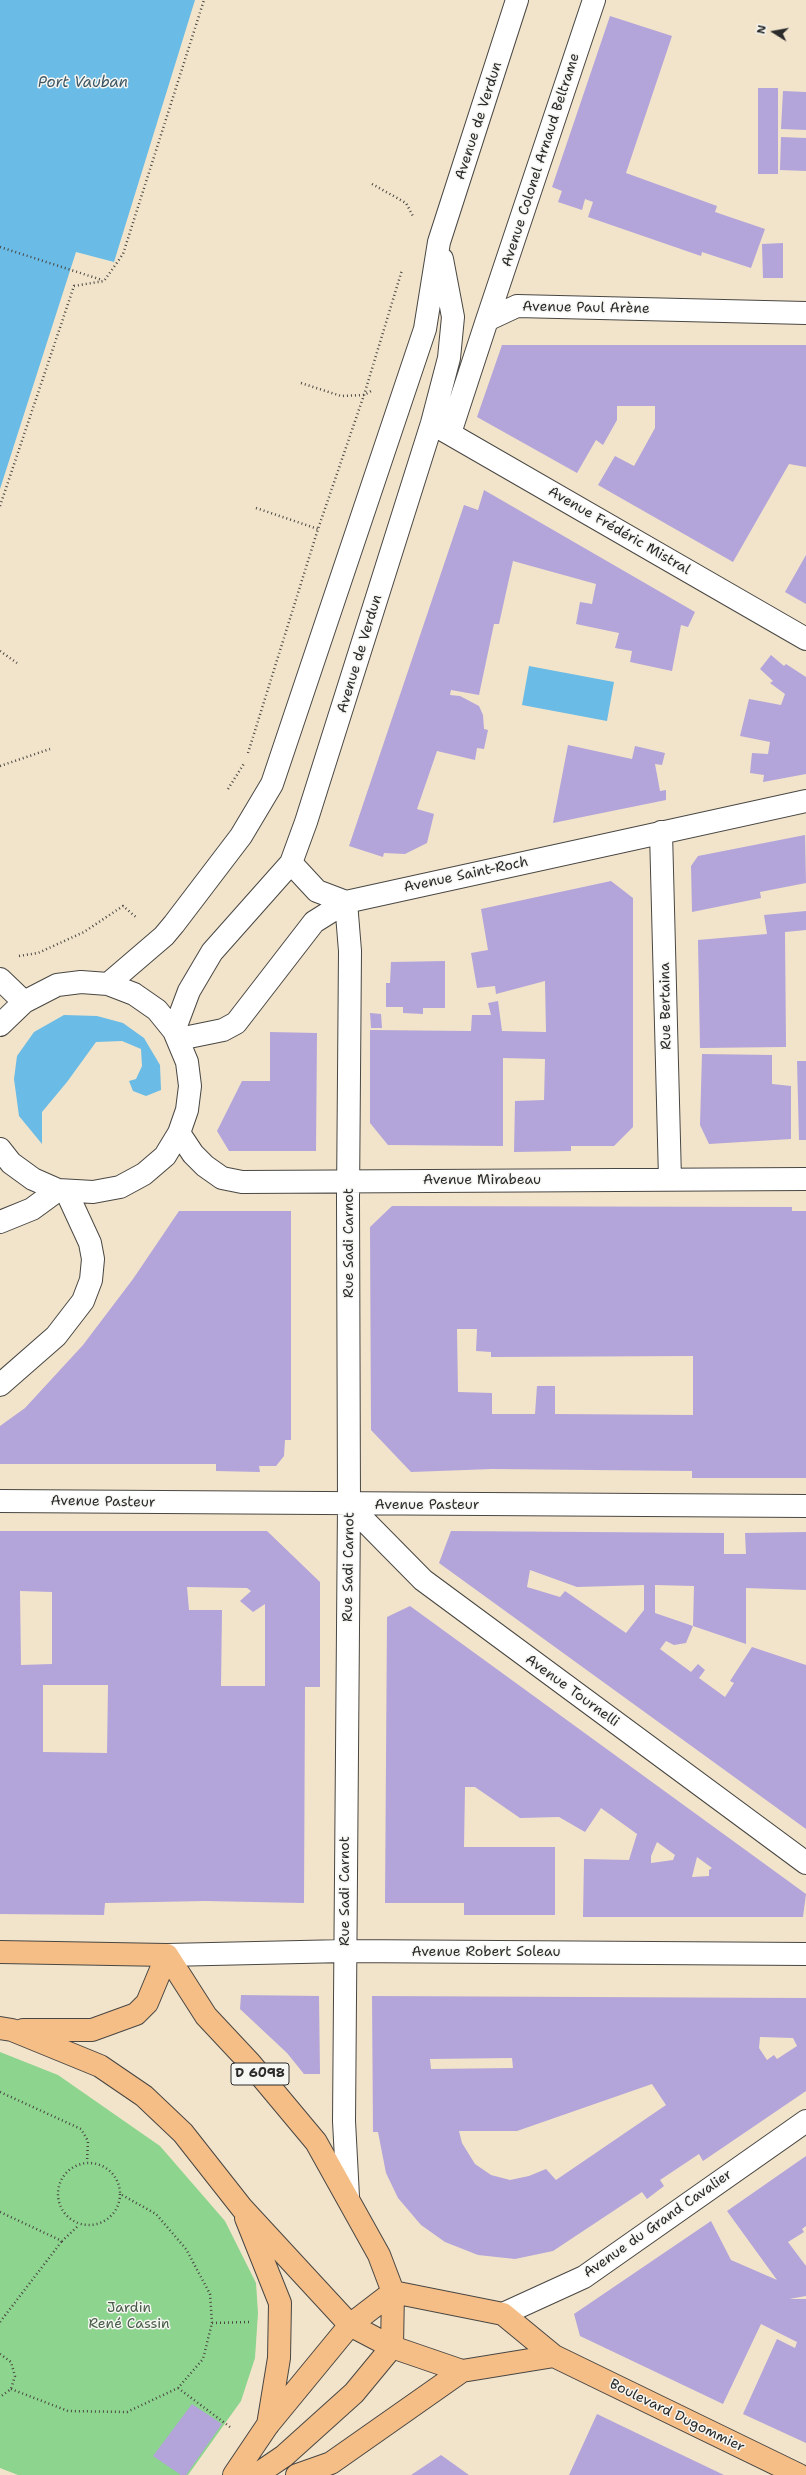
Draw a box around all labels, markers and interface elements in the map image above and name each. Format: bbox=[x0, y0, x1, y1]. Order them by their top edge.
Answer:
north arrow bbox=[754, 12, 794, 52]
text: N bbox=[754, 24, 770, 35]
street label: Avenue Colonel Arnaud Beltrame bbox=[498, 51, 584, 269]
street label: Avenue de Verdun bbox=[452, 60, 506, 182]
water label: Port Vauban bbox=[38, 74, 128, 92]
street label: Avenue Paul Arène bbox=[522, 298, 650, 318]
street label: Avenue Frédéric Mistral bbox=[545, 483, 693, 579]
street label: Avenue de Verdun bbox=[334, 593, 386, 715]
street label: Avenue Saint-Roch bbox=[402, 854, 530, 896]
street label: Rue Bertaina bbox=[657, 962, 675, 1050]
street label: Avenue Mirabeau bbox=[423, 1172, 541, 1188]
street label: Rue Sadi Carnot bbox=[341, 1188, 357, 1298]
street label: Avenue Pasteur bbox=[50, 1493, 156, 1511]
street label: Avenue Pasteur bbox=[374, 1497, 480, 1513]
street label: Rue Sadi Carnot bbox=[340, 1512, 358, 1622]
street label: Avenue Tournelli bbox=[522, 1651, 622, 1731]
street label: Rue Sadi Carnot bbox=[337, 1836, 353, 1946]
street label: Avenue Robert Soleau bbox=[411, 1944, 561, 1960]
road number: D 6098 bbox=[231, 2063, 289, 2085]
street label: Avenue du Grand Cavalier bbox=[581, 2166, 735, 2282]
park label: Jardin René Cassin bbox=[89, 2300, 169, 2332]
street label: Boulevard Dugommier bbox=[607, 2376, 747, 2456]

